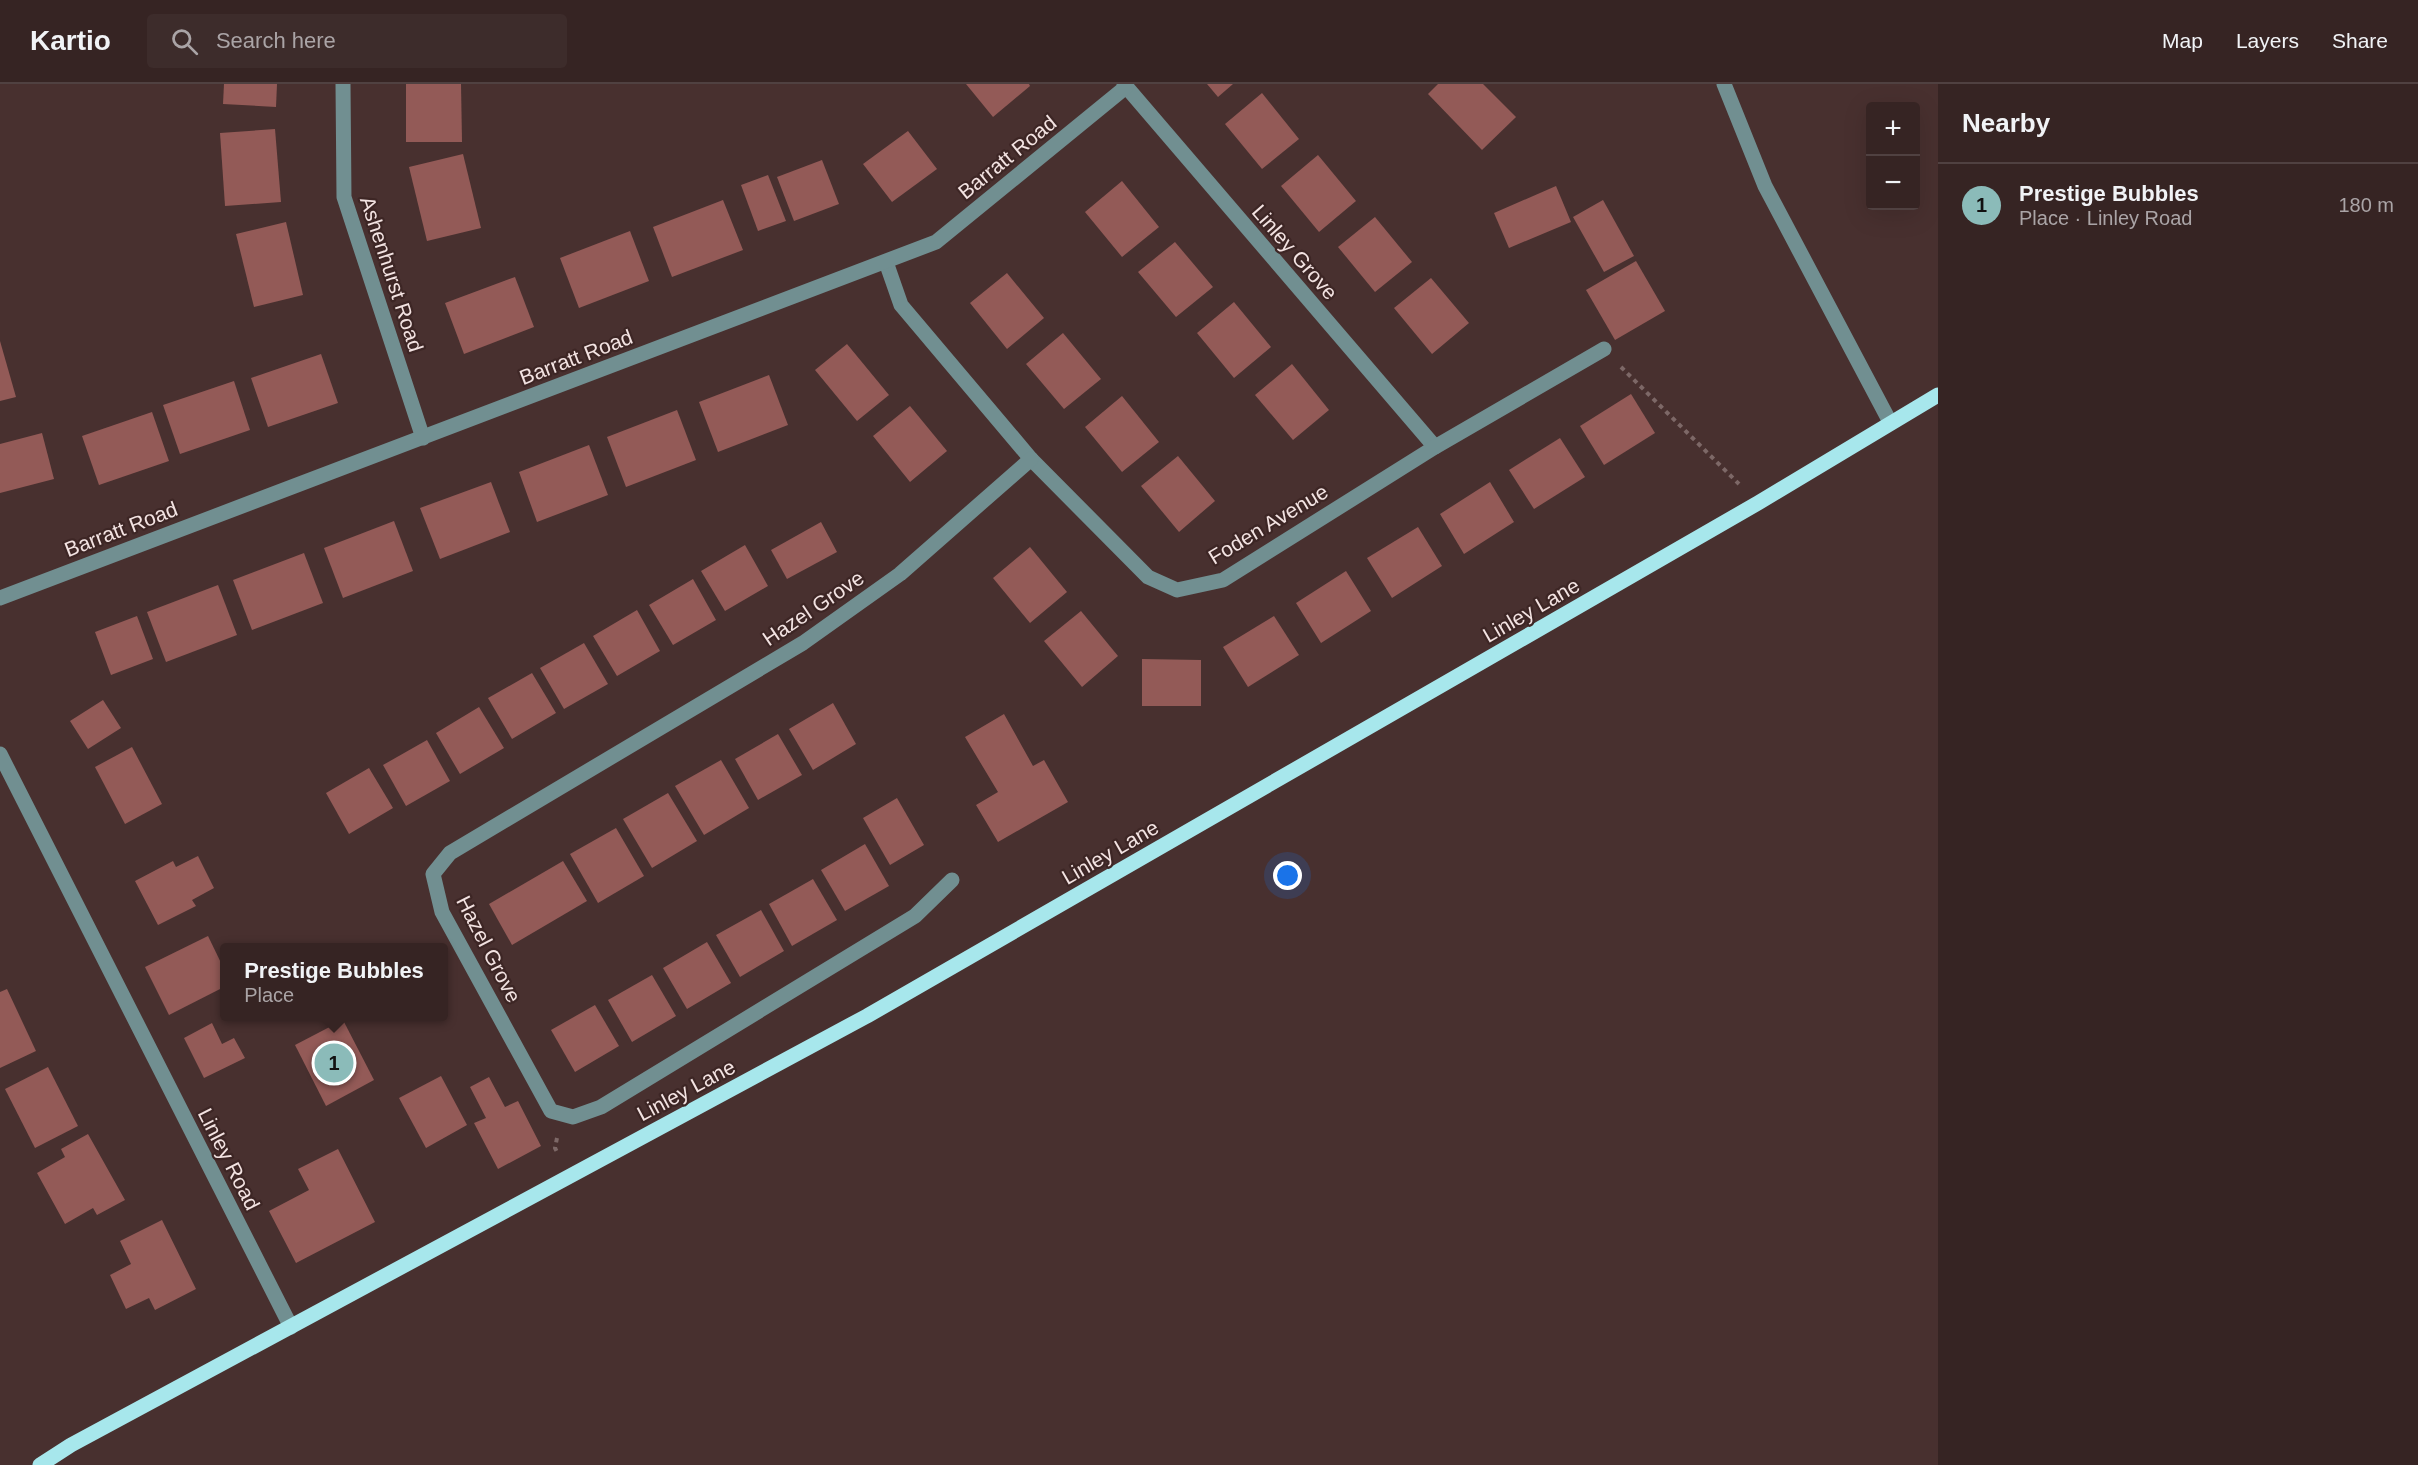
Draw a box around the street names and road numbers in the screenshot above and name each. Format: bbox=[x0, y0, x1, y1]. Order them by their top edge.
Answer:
street label: Barratt Road bbox=[953, 111, 1061, 203]
street label: Ashenhurst Road bbox=[356, 193, 428, 355]
street label: Linley Grove bbox=[1248, 200, 1342, 304]
street label: Barratt Road bbox=[516, 325, 636, 389]
street label: Foden Avenue bbox=[1204, 479, 1332, 569]
street label: Barratt Road bbox=[61, 497, 181, 561]
street label: Hazel Grove bbox=[758, 566, 868, 650]
street label: Linley Lane bbox=[1479, 573, 1583, 647]
street label: Linley Lane bbox=[1058, 815, 1162, 889]
street label: Hazel Grove bbox=[452, 892, 526, 1006]
street label: Linley Lane bbox=[633, 1055, 739, 1125]
street label: Linley Road bbox=[194, 1104, 264, 1214]

